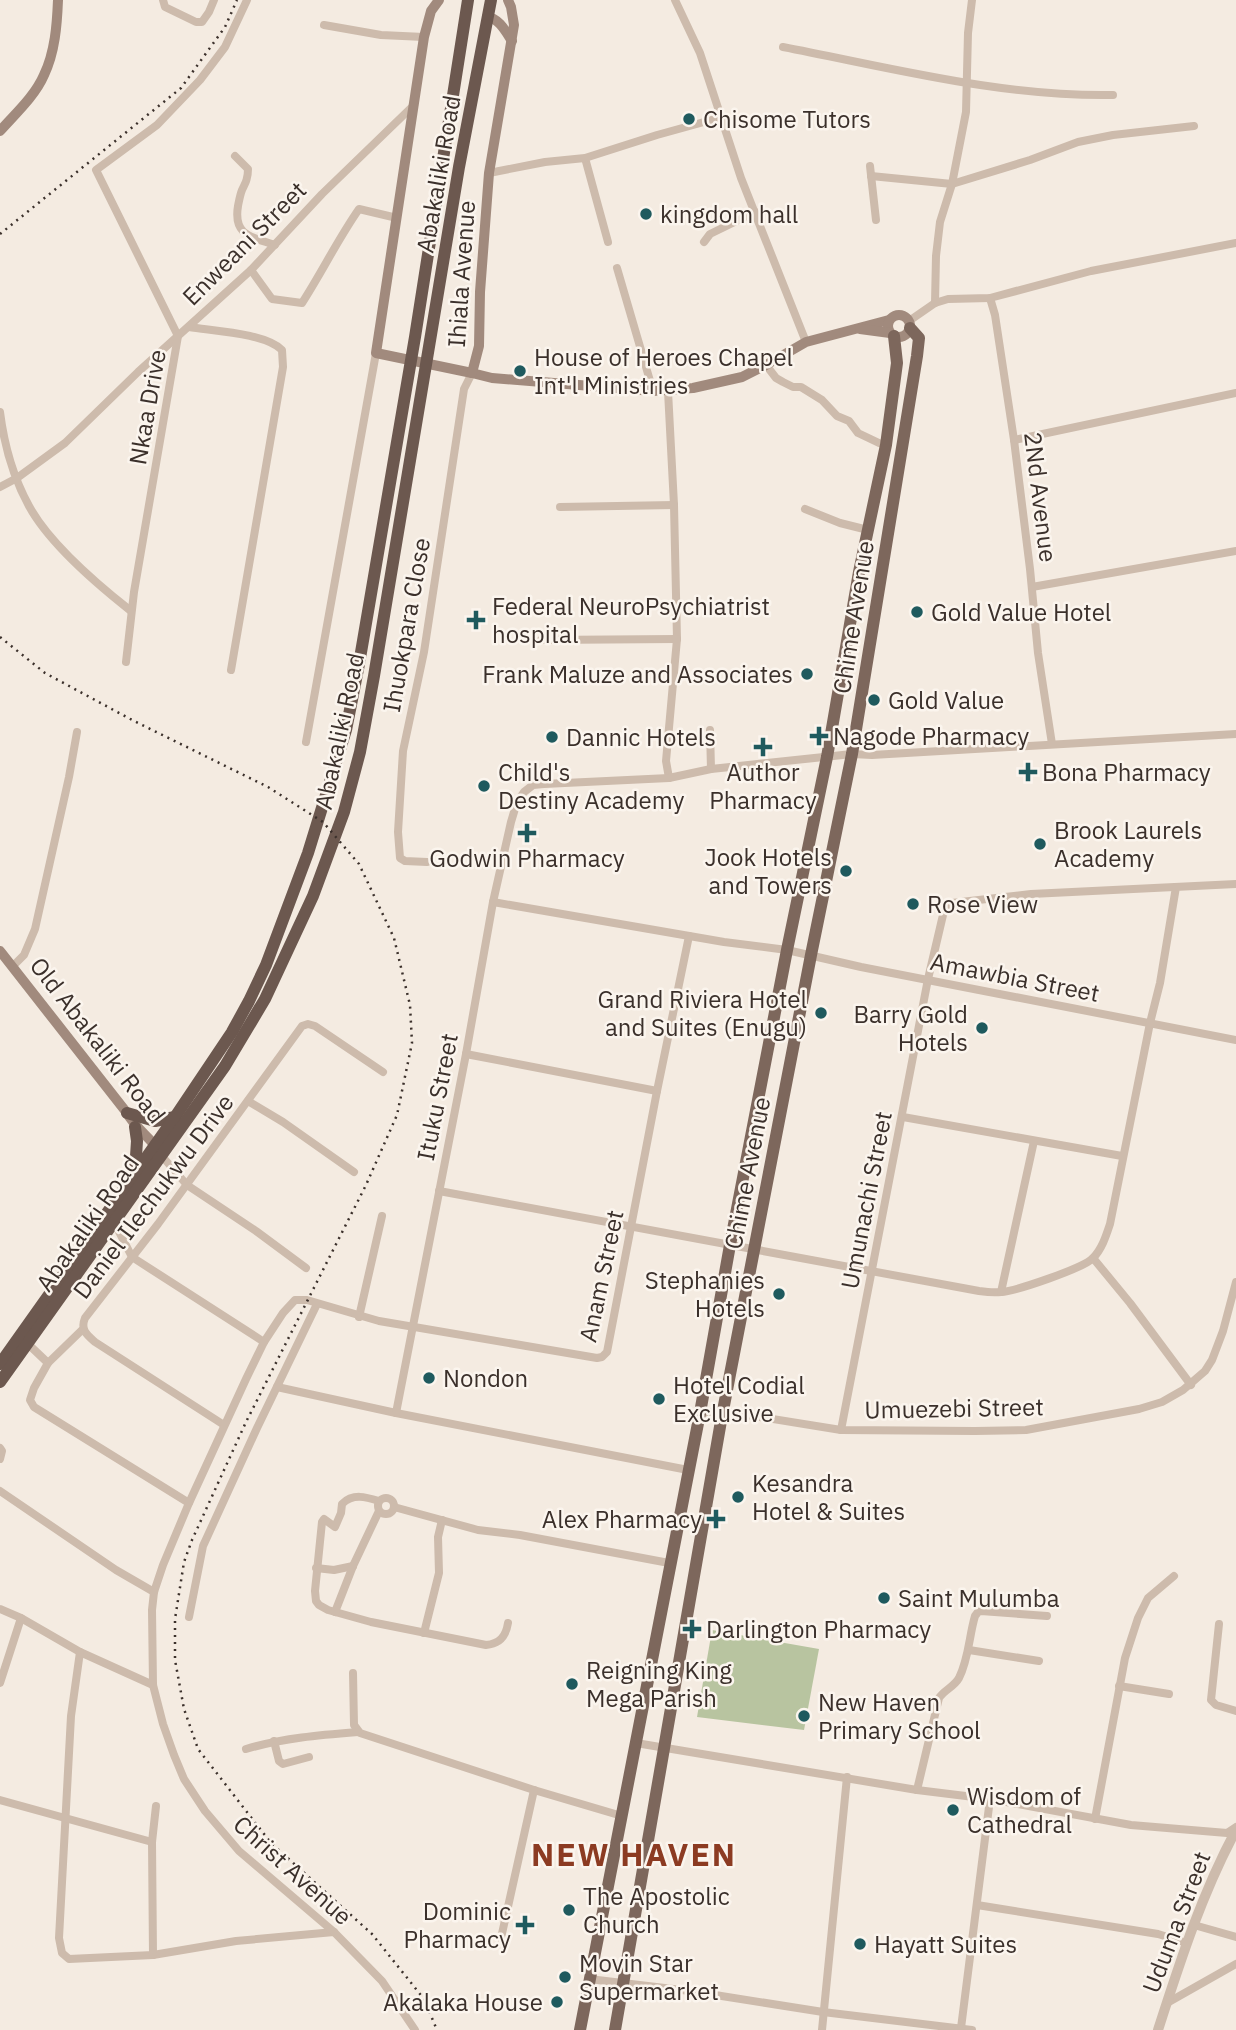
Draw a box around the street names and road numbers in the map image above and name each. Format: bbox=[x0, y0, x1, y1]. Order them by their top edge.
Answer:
street label: Abakaliki Road bbox=[408, 93, 468, 255]
street label: Enweani Street bbox=[175, 174, 313, 312]
street label: Ihiala Avenue bbox=[440, 199, 482, 349]
street label: Nkaa Drive bbox=[121, 347, 173, 467]
street label: 2Nd Avenue bbox=[1017, 430, 1065, 564]
street label: Ihuokpara Close bbox=[375, 535, 437, 715]
street label: Chime Avenue bbox=[825, 538, 881, 696]
street label: Abakaliki Road bbox=[307, 650, 371, 812]
street label: Amawbia Street bbox=[928, 945, 1102, 1009]
street label: Old Abakaliki Road bbox=[23, 950, 173, 1130]
street label: Ituku Street bbox=[409, 1031, 465, 1163]
street label: Daniel Ilechukwu Drive bbox=[65, 1087, 241, 1305]
street label: Chime Avenue bbox=[717, 1094, 777, 1252]
street label: Umunachi Street bbox=[833, 1108, 899, 1292]
street label: Abakaliki Road bbox=[28, 1149, 146, 1297]
street label: Anam Street bbox=[571, 1207, 631, 1345]
street label: Umuezebi Street bbox=[864, 1390, 1044, 1426]
street label: Christ Avenue bbox=[227, 1808, 359, 1932]
street label: Uduma Street bbox=[1134, 1847, 1218, 1997]

